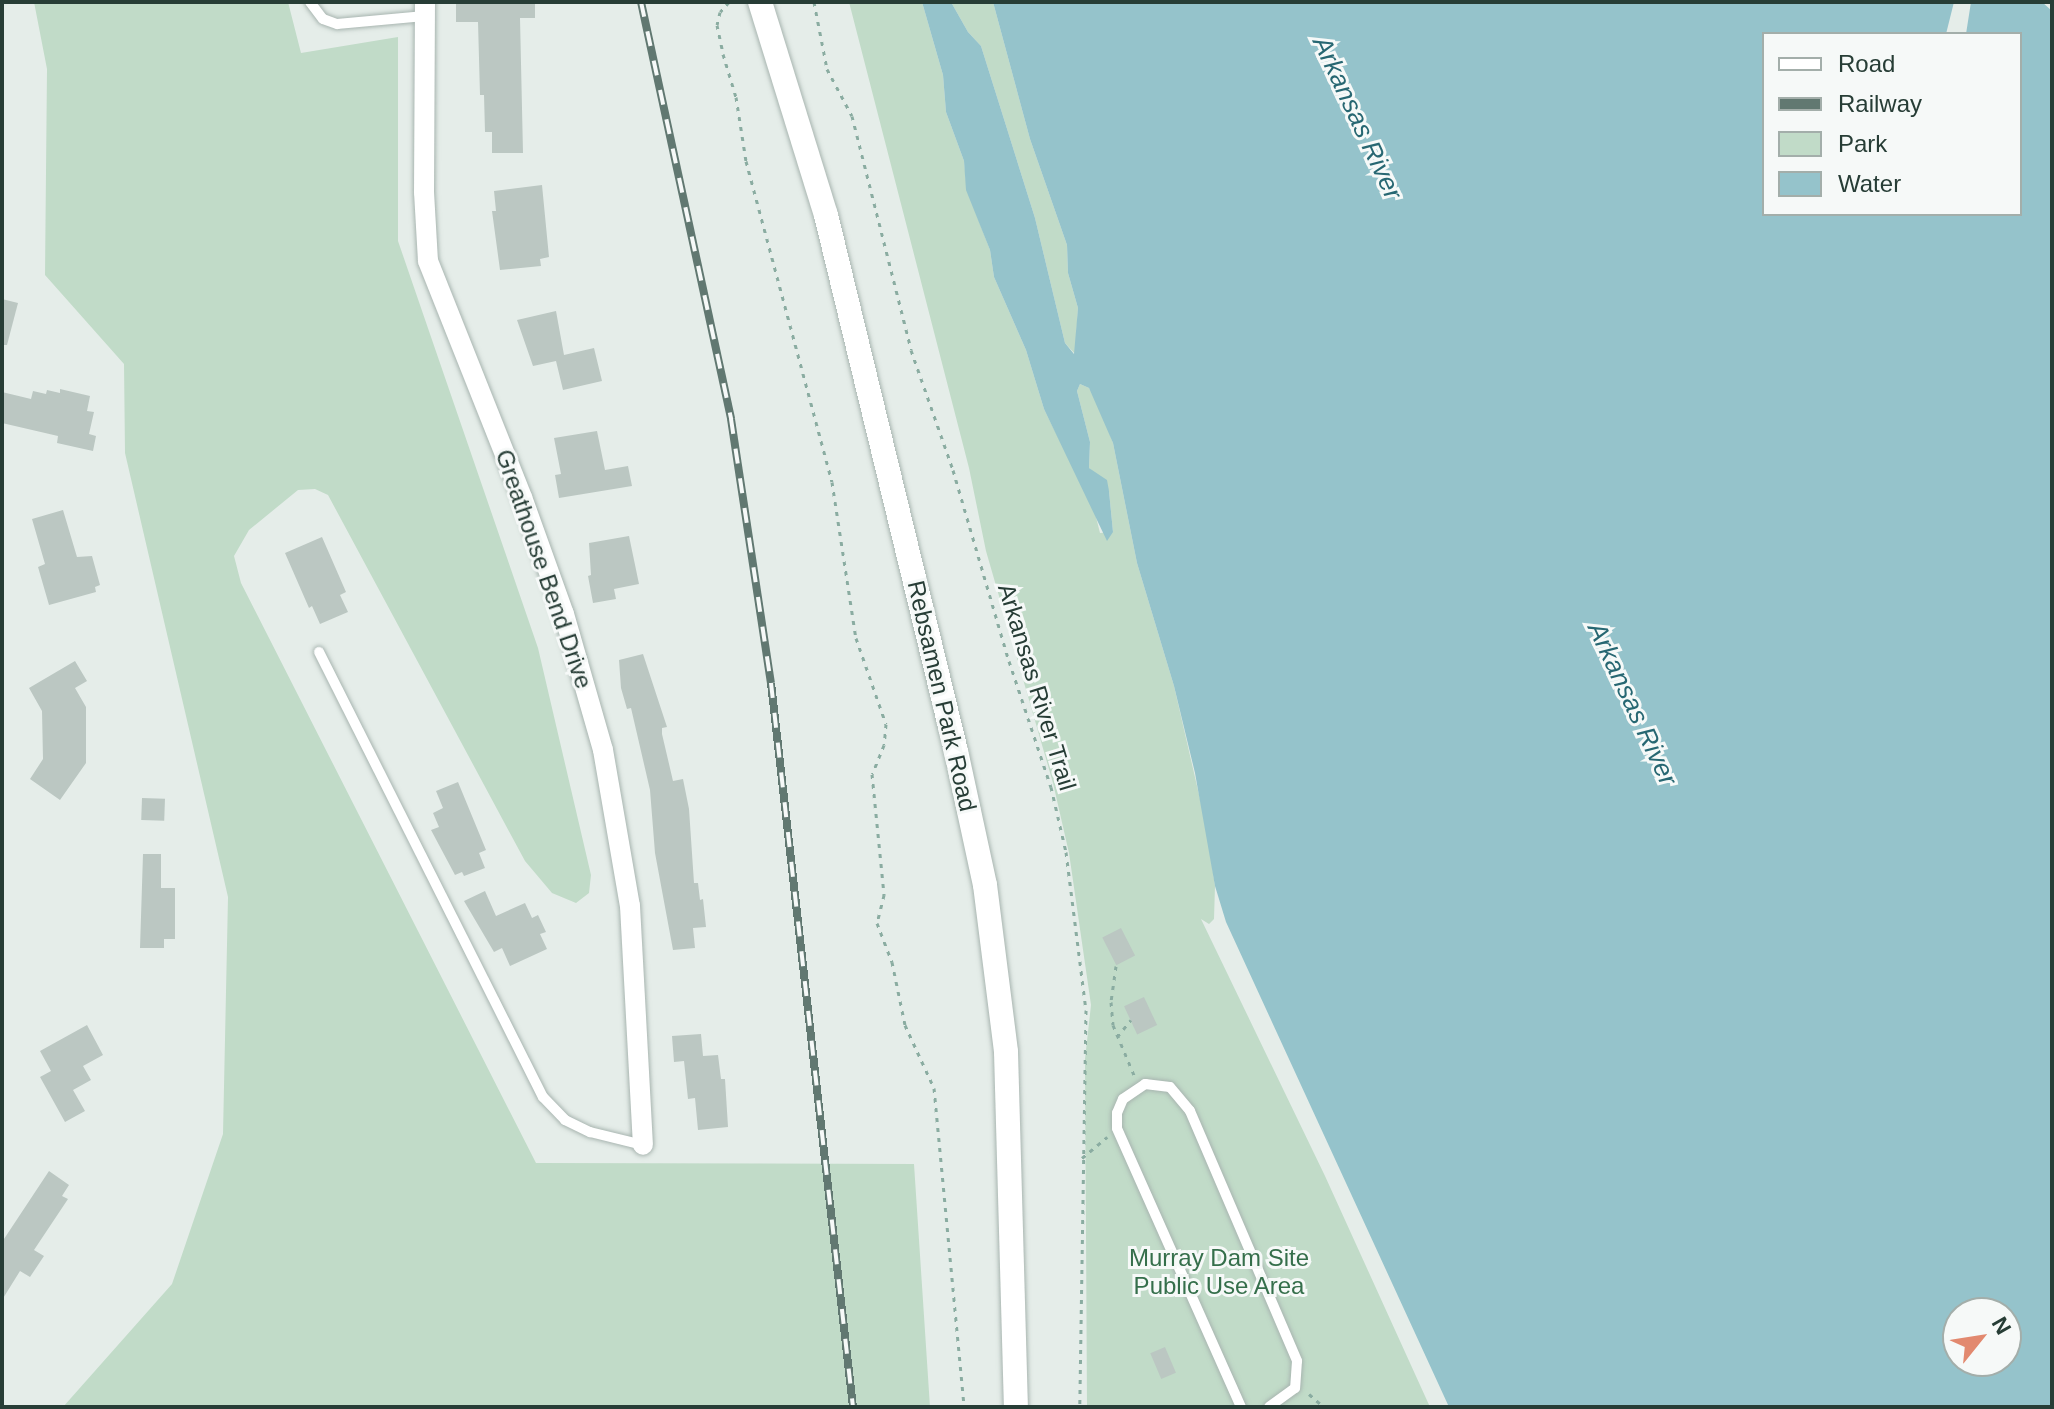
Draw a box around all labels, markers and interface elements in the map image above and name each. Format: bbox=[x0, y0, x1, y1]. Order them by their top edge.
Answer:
water label: Arkansas River bbox=[1306, 32, 1408, 204]
legend bbox=[1762, 32, 2022, 216]
text: Road bbox=[1838, 50, 1895, 77]
text: Railway bbox=[1838, 90, 1922, 117]
text: Park bbox=[1838, 130, 1887, 157]
text: Water bbox=[1838, 170, 1901, 197]
street label: Greathouse Bend Drive bbox=[490, 446, 598, 692]
street label: Rebsamen Park Road bbox=[901, 578, 983, 814]
street label: Arkansas River Trail bbox=[992, 580, 1082, 794]
water label: Arkansas River bbox=[1581, 618, 1683, 790]
park label: Murray Dam Site Public Use Area bbox=[1129, 1244, 1309, 1300]
north arrow bbox=[1942, 1297, 2022, 1377]
text: N bbox=[1987, 1313, 2016, 1339]

